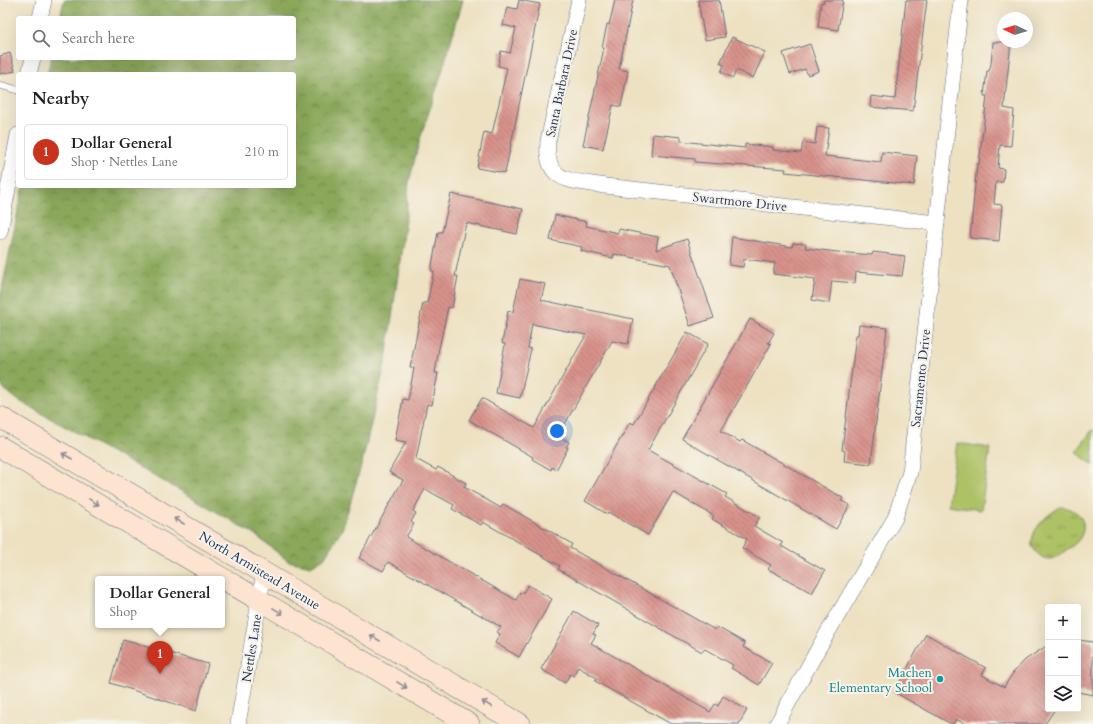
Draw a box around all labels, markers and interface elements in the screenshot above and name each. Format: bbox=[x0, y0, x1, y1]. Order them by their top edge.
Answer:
north arrow bbox=[997, 12, 1033, 48]
search box bbox=[16, 16, 296, 60]
icon: search bbox=[30, 27, 52, 49]
text: Search here bbox=[62, 28, 135, 48]
street label: Santa Barbara Drive bbox=[542, 28, 582, 139]
text: Nearby bbox=[32, 87, 89, 110]
text: Dollar General bbox=[71, 133, 172, 153]
text: 1 bbox=[43, 143, 49, 161]
text: 210 m bbox=[245, 143, 279, 161]
text: Shop · Nettles Lane bbox=[71, 153, 178, 171]
street label: Swartmore Drive bbox=[692, 188, 788, 216]
street label: Sacramento Drive bbox=[907, 328, 935, 428]
your location bbox=[547, 421, 567, 441]
one-way arrow bbox=[61, 451, 73, 459]
one-way arrow bbox=[88, 499, 100, 507]
one-way arrow bbox=[173, 517, 185, 525]
street label: North Armistead Avenue bbox=[195, 527, 324, 614]
popup bbox=[95, 576, 225, 628]
text: Dollar General bbox=[109, 583, 211, 603]
text: Shop bbox=[109, 603, 137, 621]
map controls bbox=[1045, 604, 1081, 712]
button: + bbox=[1045, 604, 1081, 640]
one-way arrow bbox=[272, 608, 284, 616]
street label: Nettles Lane bbox=[238, 613, 266, 684]
one-way arrow bbox=[369, 634, 381, 642]
button: − bbox=[1045, 640, 1081, 676]
pin: 1 bbox=[147, 641, 173, 674]
place label: Machen Elementary School bbox=[829, 664, 933, 697]
marker: Machen Elementary School bbox=[935, 674, 945, 684]
button: layers bbox=[1045, 676, 1081, 712]
one-way arrow bbox=[396, 681, 408, 689]
one-way arrow bbox=[481, 700, 493, 708]

